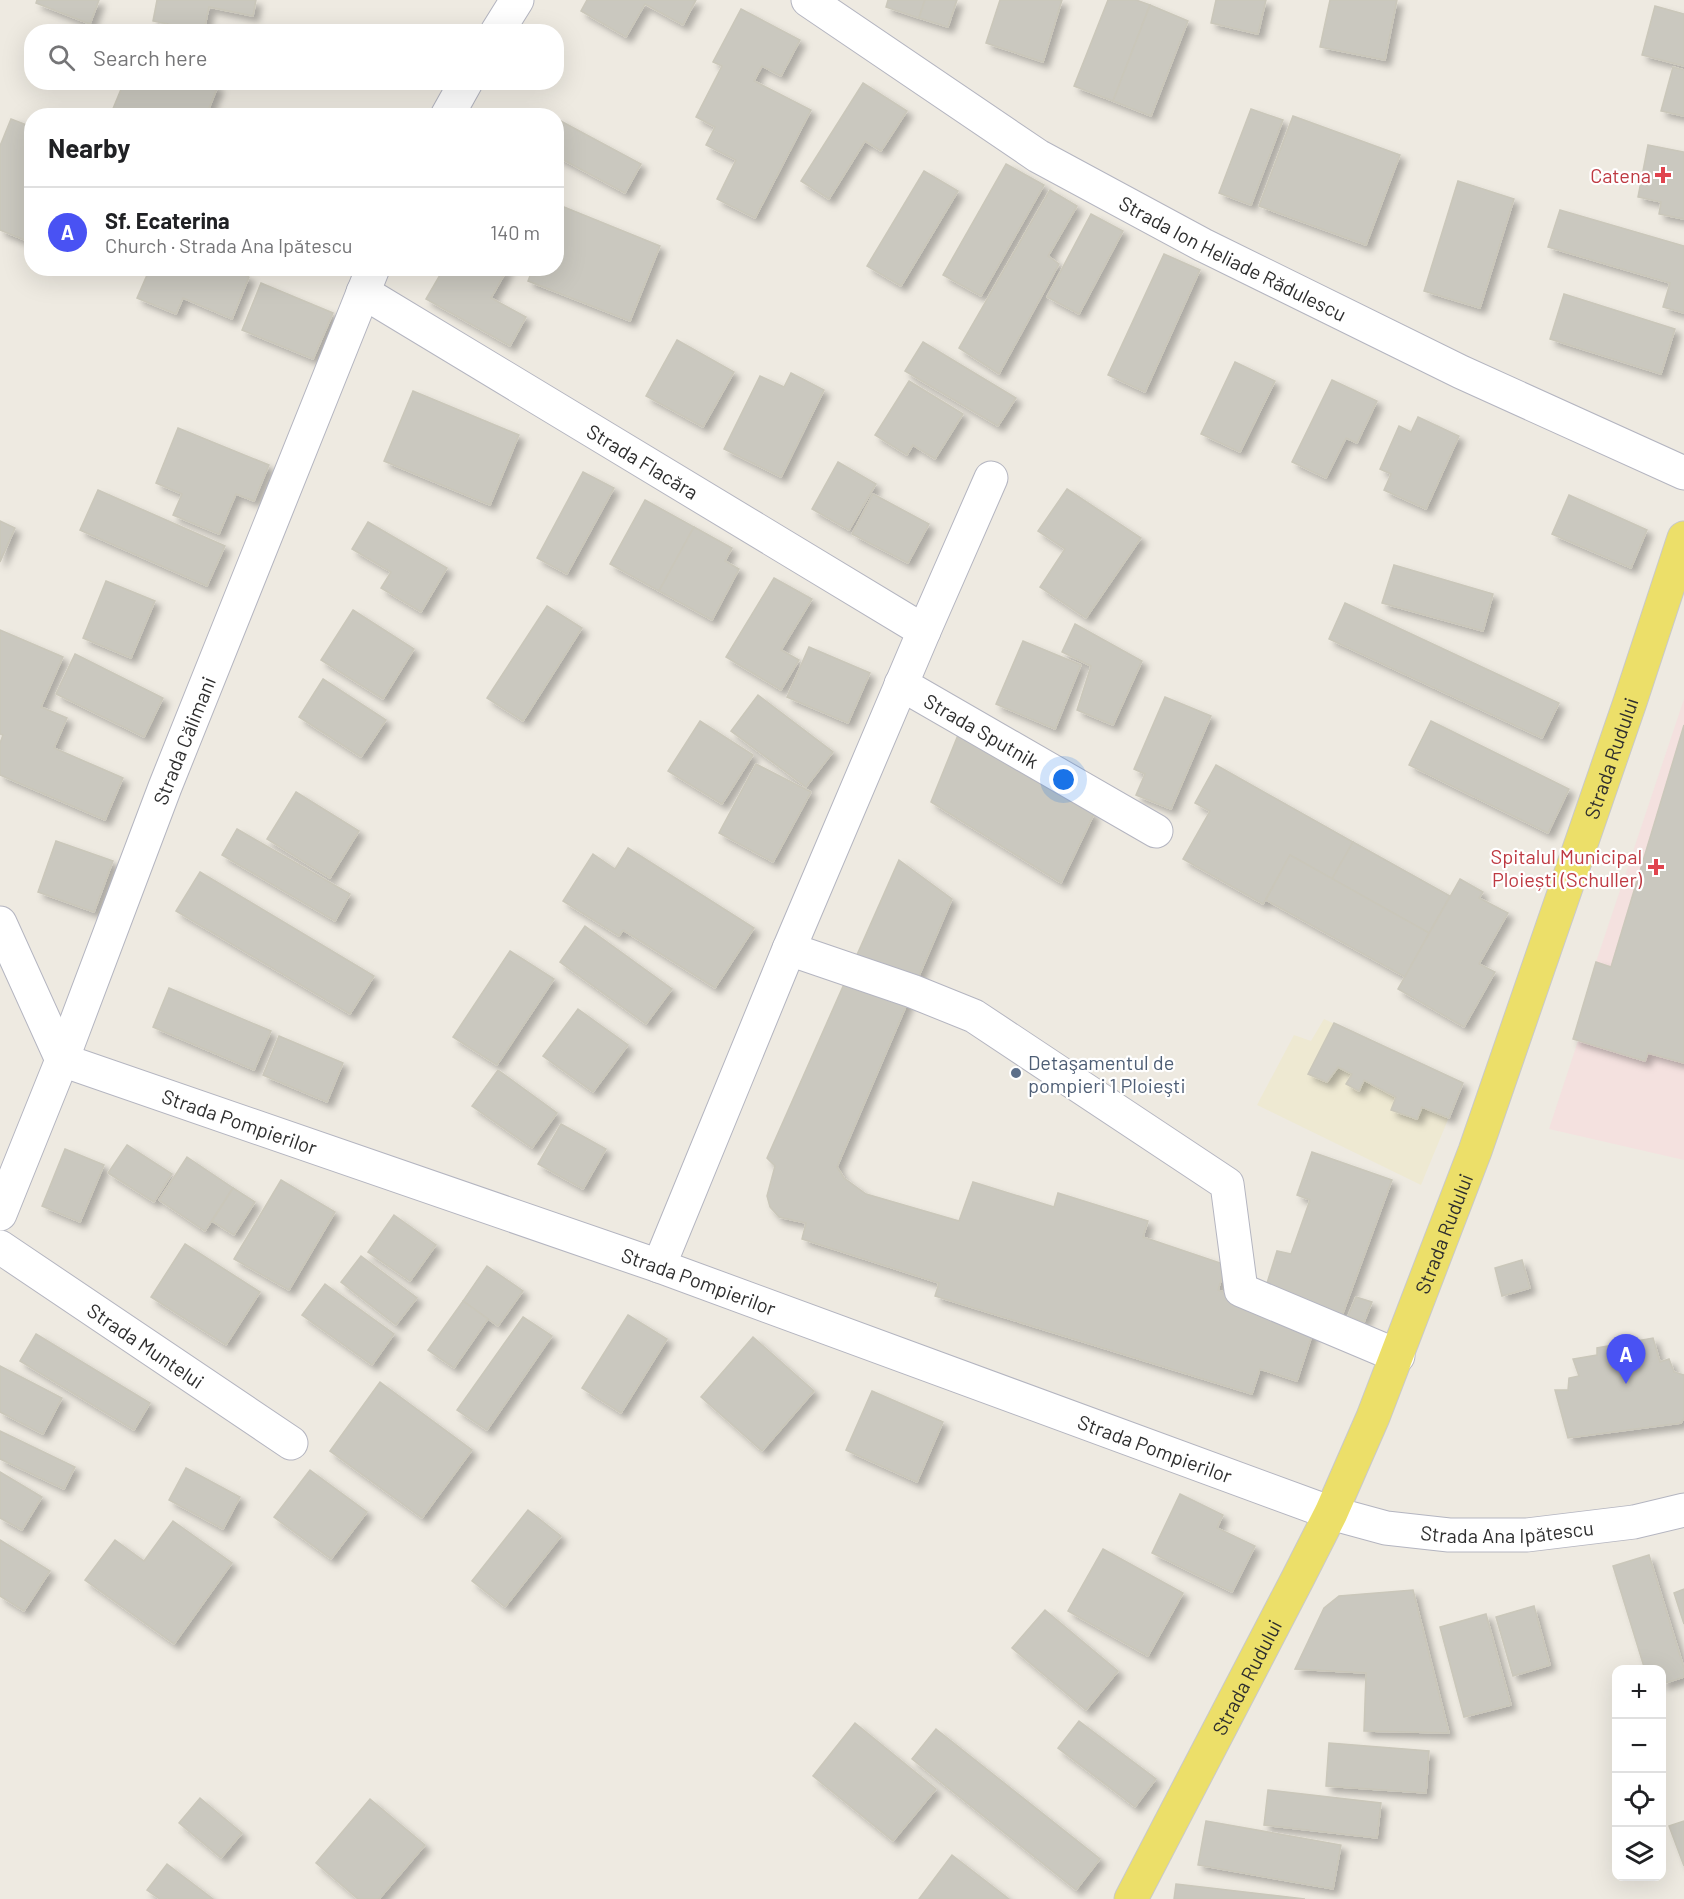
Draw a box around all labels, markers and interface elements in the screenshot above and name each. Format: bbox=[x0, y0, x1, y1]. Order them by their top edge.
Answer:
search box bbox=[24, 24, 564, 90]
icon: search bbox=[45, 41, 78, 74]
text: Search here bbox=[93, 44, 207, 70]
text: Nearby bbox=[48, 132, 130, 163]
place label: Catena bbox=[1590, 163, 1651, 187]
marker: Catena bbox=[1656, 168, 1670, 182]
street label: Strada Ion Heliade Rădulescu bbox=[1115, 190, 1350, 326]
text: Sf. Ecaterina bbox=[105, 207, 230, 233]
text: A bbox=[61, 220, 74, 244]
text: 140 m bbox=[490, 220, 540, 244]
text: Church · Strada Ana Ipătescu bbox=[105, 233, 353, 257]
street label: Strada Flacăra bbox=[583, 418, 703, 504]
street label: Strada Călimani bbox=[147, 673, 220, 808]
street label: Strada Sputnik bbox=[920, 688, 1043, 773]
street label: Strada Rudului bbox=[1579, 695, 1643, 822]
your location bbox=[1049, 765, 1078, 794]
place label: Spitalul Municipal Ploiești (Schuller) bbox=[1491, 844, 1643, 891]
marker: Spitalul Municipal Ploiești (Schuller) bbox=[1647, 858, 1665, 876]
place label: Detaşamentul de pompieri 1 Ploieşti bbox=[1028, 1050, 1185, 1097]
marker: Detaşamentul de pompieri 1 Ploieşti bbox=[1009, 1066, 1023, 1080]
street label: Strada Pompierilor bbox=[159, 1083, 320, 1159]
street label: Strada Rudului bbox=[1409, 1170, 1477, 1297]
street label: Strada Pompierilor bbox=[618, 1242, 779, 1320]
street label: Strada Muntelui bbox=[83, 1298, 209, 1393]
pin: A bbox=[1606, 1334, 1646, 1384]
street label: Strada Pompierilor bbox=[1075, 1409, 1235, 1488]
street label: Strada Ana Ipătescu bbox=[1419, 1515, 1595, 1547]
street label: Strada Rudului bbox=[1206, 1615, 1286, 1739]
map controls bbox=[1612, 1665, 1666, 1881]
button: + bbox=[1612, 1665, 1666, 1719]
button: − bbox=[1612, 1719, 1666, 1773]
button: locate bbox=[1612, 1773, 1666, 1827]
button: layers bbox=[1612, 1827, 1666, 1881]

